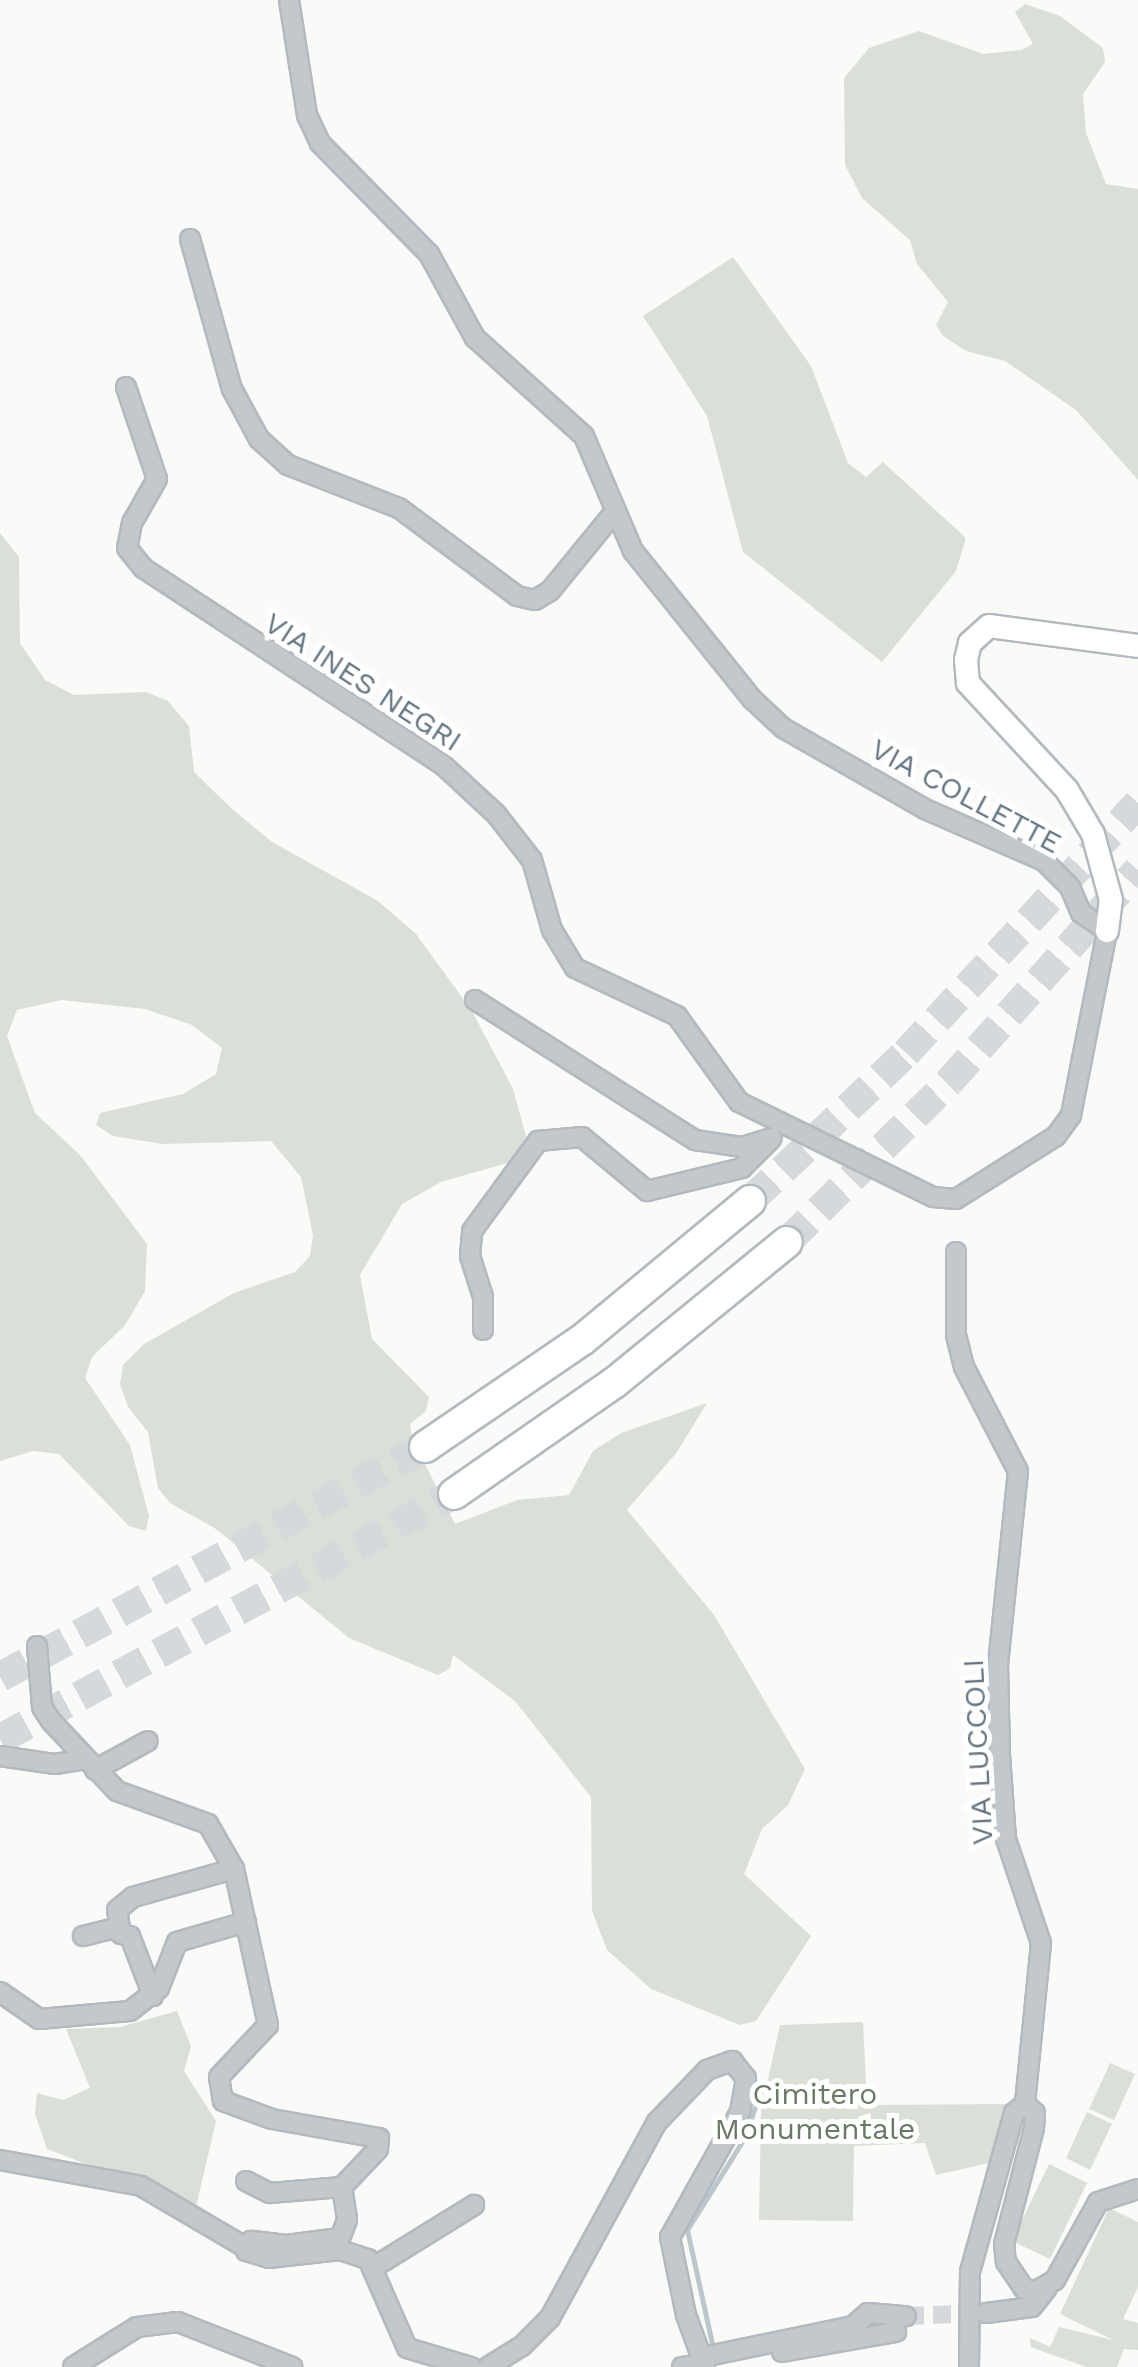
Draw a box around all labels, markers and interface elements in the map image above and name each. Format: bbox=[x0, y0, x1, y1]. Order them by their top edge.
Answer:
street label: VIA INES NEGRI bbox=[257, 605, 469, 759]
street label: VIA COLLETTE bbox=[864, 730, 1068, 862]
street label: VIA LUCCOLI bbox=[955, 1657, 1001, 1847]
park label: Cimitero Monumentale bbox=[715, 2076, 915, 2146]

